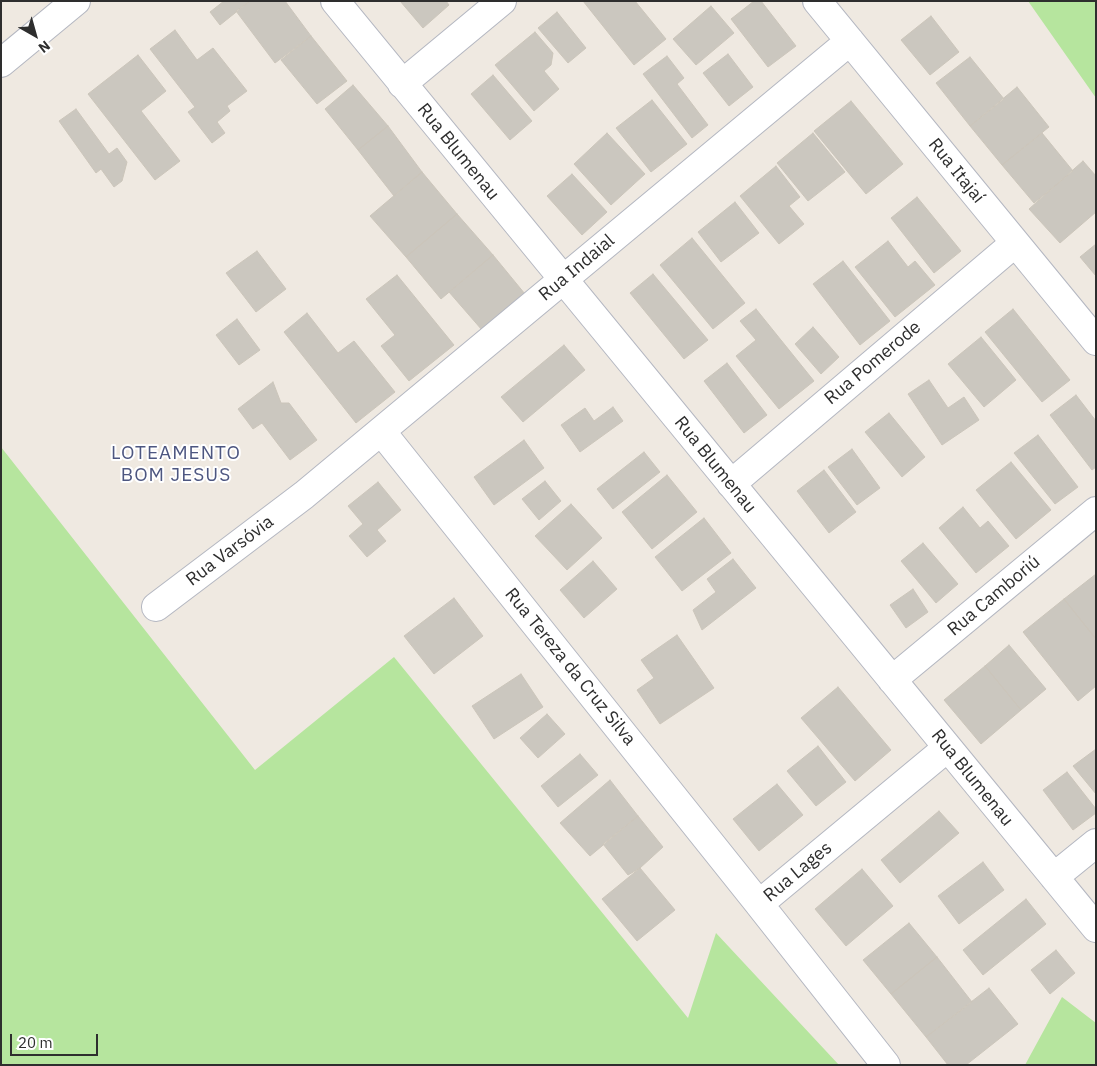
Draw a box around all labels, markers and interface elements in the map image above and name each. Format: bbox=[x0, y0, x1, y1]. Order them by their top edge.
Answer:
north arrow bbox=[10, 10, 60, 60]
text: N bbox=[35, 37, 54, 57]
street label: Rua Blumenau bbox=[412, 99, 504, 205]
street label: Rua Itajaí bbox=[923, 134, 989, 208]
street label: Rua Indaial bbox=[535, 230, 619, 306]
street label: Rua Pomerode bbox=[821, 317, 925, 409]
street label: Rua Blumenau bbox=[669, 412, 761, 518]
district label: LOTEAMENTO BOM JESUS bbox=[110, 443, 242, 487]
street label: Rua Varsóvia bbox=[182, 511, 278, 591]
street label: Rua Camboriú bbox=[943, 551, 1045, 641]
street label: Rua Tereza da Cruz Silva bbox=[500, 584, 640, 750]
street label: Rua Blumenau bbox=[926, 725, 1018, 831]
street label: Rua Lages bbox=[760, 837, 836, 907]
scale bar bbox=[12, 1024, 100, 1056]
text: 20 m bbox=[18, 1033, 53, 1052]

